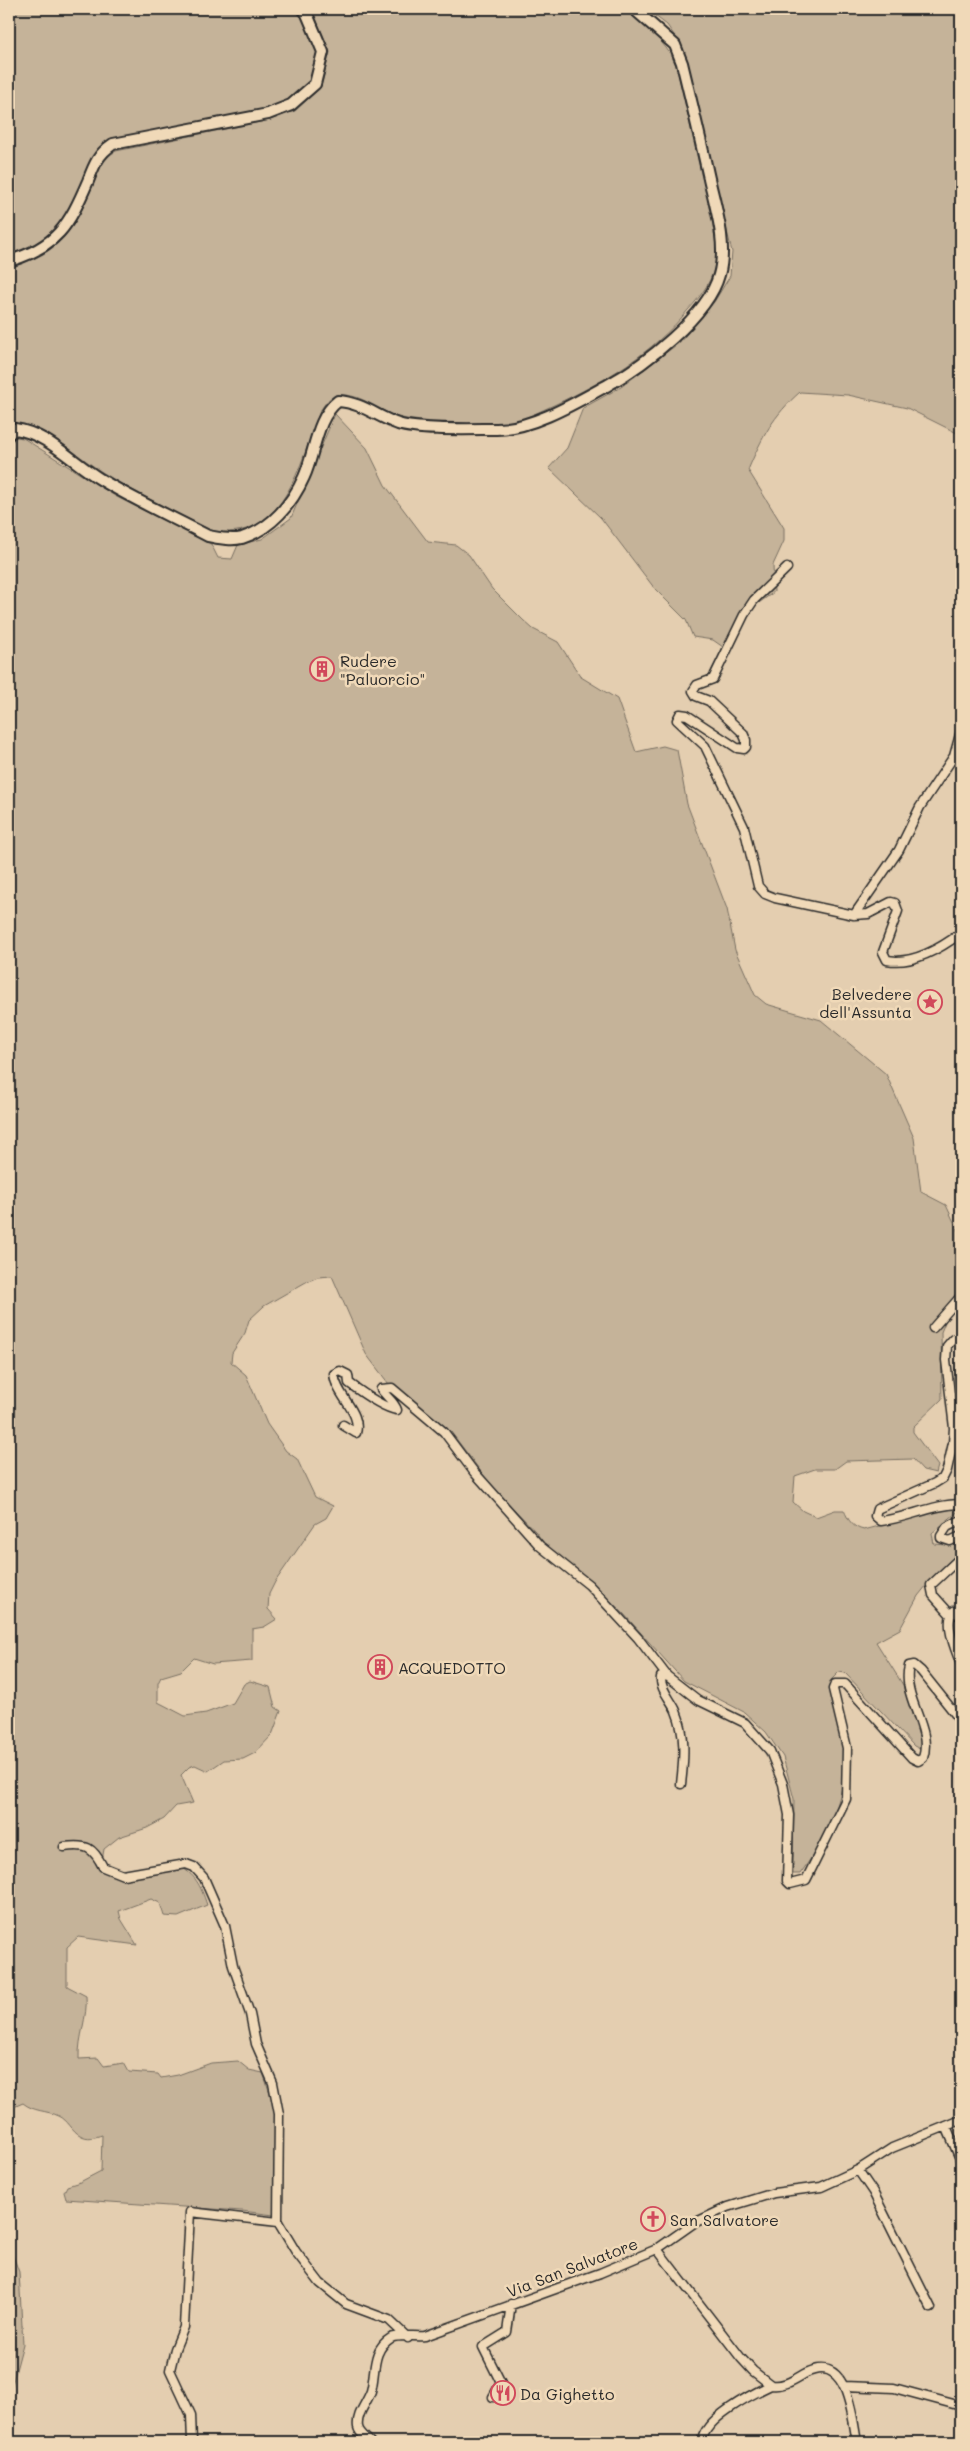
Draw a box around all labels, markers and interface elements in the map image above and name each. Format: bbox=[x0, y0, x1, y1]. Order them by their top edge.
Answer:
place label: Rudere "Paluorcio" bbox=[340, 650, 425, 689]
building icon: Rudere "Paluorcio" bbox=[309, 656, 335, 682]
place label: Belvedere dell'Assunta bbox=[819, 983, 912, 1022]
place icon: Belvedere dell'Assunta bbox=[917, 989, 943, 1015]
building icon: ACQUEDOTTO bbox=[367, 1654, 393, 1680]
place label: ACQUEDOTTO bbox=[398, 1657, 506, 1678]
church icon: San Salvatore bbox=[640, 2206, 666, 2232]
place label: San Salvatore bbox=[670, 2209, 779, 2230]
street label: Via San Salvatore bbox=[503, 2232, 641, 2302]
restaurant icon: Da Gighetto bbox=[490, 2380, 516, 2406]
place label: Da Gighetto bbox=[520, 2383, 615, 2404]

